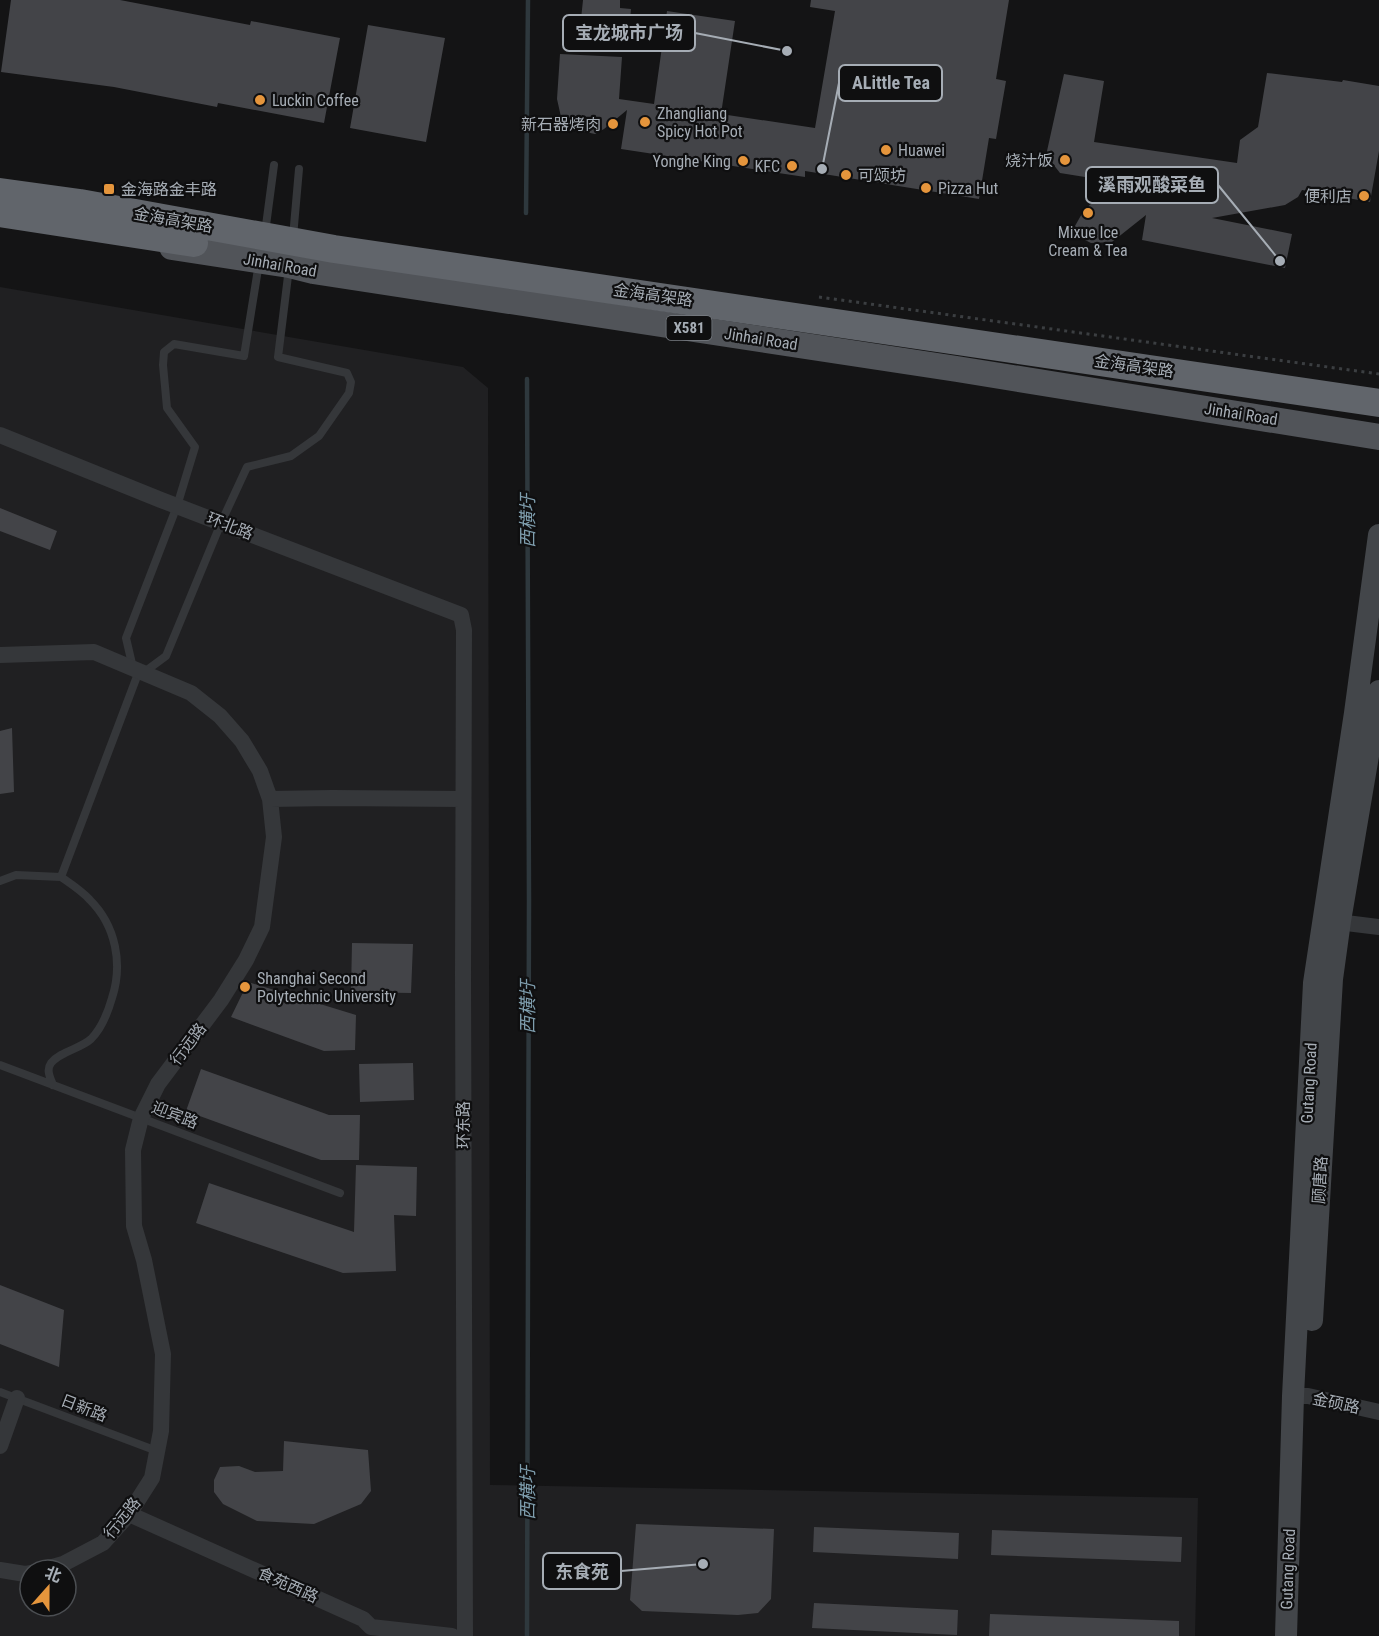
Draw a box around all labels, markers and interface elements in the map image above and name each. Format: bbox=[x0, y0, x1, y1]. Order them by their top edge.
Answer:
callout: 宝龙城市广场 bbox=[563, 15, 695, 51]
text: 宝龙城市广场 bbox=[575, 22, 683, 43]
callout: ALittle Tea bbox=[839, 65, 942, 101]
text: ALittle Tea bbox=[852, 72, 930, 93]
place label: Luckin Coffee bbox=[272, 91, 359, 110]
marker: Luckin Coffee bbox=[253, 93, 267, 107]
place label: Zhangliang Spicy Hot Pot bbox=[657, 104, 743, 141]
place label: 新石器烤肉 bbox=[521, 115, 601, 134]
marker: Zhangliang Spicy Hot Pot bbox=[638, 115, 652, 129]
marker: 新石器烤肉 bbox=[606, 117, 620, 131]
place label: Huawei bbox=[898, 141, 945, 160]
marker: Huawei bbox=[879, 143, 893, 157]
place label: 烧汁饭 bbox=[1005, 151, 1053, 170]
place label: Yonghe King bbox=[653, 152, 731, 171]
marker: 烧汁饭 bbox=[1058, 153, 1072, 167]
marker: Yonghe King bbox=[736, 154, 750, 168]
place label: KFC bbox=[755, 157, 780, 176]
marker: KFC bbox=[785, 159, 799, 173]
place label: 可颂坊 bbox=[858, 166, 906, 185]
callout: 溪雨观酸菜鱼 bbox=[1086, 167, 1218, 203]
marker: 可颂坊 bbox=[839, 168, 853, 182]
text: 溪雨观酸菜鱼 bbox=[1098, 174, 1206, 195]
place label: Pizza Hut bbox=[938, 179, 999, 198]
place label: 金海路金丰路 bbox=[121, 180, 217, 199]
marker: Pizza Hut bbox=[919, 181, 933, 195]
marker: 金海路金丰路 bbox=[102, 182, 116, 196]
place label: 便利店 bbox=[1304, 187, 1352, 206]
marker: 便利店 bbox=[1357, 189, 1371, 203]
street label: 金海高架路 bbox=[132, 204, 214, 236]
marker: Mixue Ice Cream & Tea bbox=[1081, 206, 1095, 220]
place label: Mixue Ice Cream & Tea bbox=[1048, 223, 1128, 260]
street label: Jinhai Road bbox=[242, 249, 318, 281]
street label: 金海高架路 bbox=[612, 280, 694, 310]
road number: X581 bbox=[666, 316, 712, 340]
street label: Jinhai Road bbox=[723, 324, 799, 354]
street label: 金海高架路 bbox=[1093, 351, 1175, 381]
street label: Jinhai Road bbox=[1203, 399, 1279, 429]
water label: 西横圩 bbox=[517, 491, 538, 548]
street label: 环北路 bbox=[204, 509, 256, 543]
place label: Shanghai Second Polytechnic University bbox=[257, 969, 396, 1006]
water label: 西横圩 bbox=[517, 977, 538, 1034]
marker: Shanghai Second Polytechnic University bbox=[238, 980, 252, 994]
street label: 行远路 bbox=[166, 1019, 210, 1069]
street label: Gutang Road bbox=[1297, 1042, 1321, 1124]
street label: 迎宾路 bbox=[149, 1098, 201, 1132]
street label: 环东路 bbox=[454, 1101, 473, 1149]
street label: 顾唐路 bbox=[1309, 1156, 1331, 1204]
street label: 金硕路 bbox=[1311, 1389, 1361, 1417]
street label: 日新路 bbox=[58, 1391, 110, 1425]
water label: 西横圩 bbox=[517, 1463, 538, 1520]
street label: 行远路 bbox=[100, 1493, 144, 1543]
street label: Gutang Road bbox=[1277, 1528, 1299, 1610]
callout: 东食苑 bbox=[543, 1553, 621, 1589]
north arrow bbox=[18, 1558, 78, 1618]
text: 东食苑 bbox=[555, 1561, 609, 1582]
text: 北 bbox=[42, 1563, 64, 1586]
street label: 食苑西路 bbox=[255, 1563, 321, 1607]

